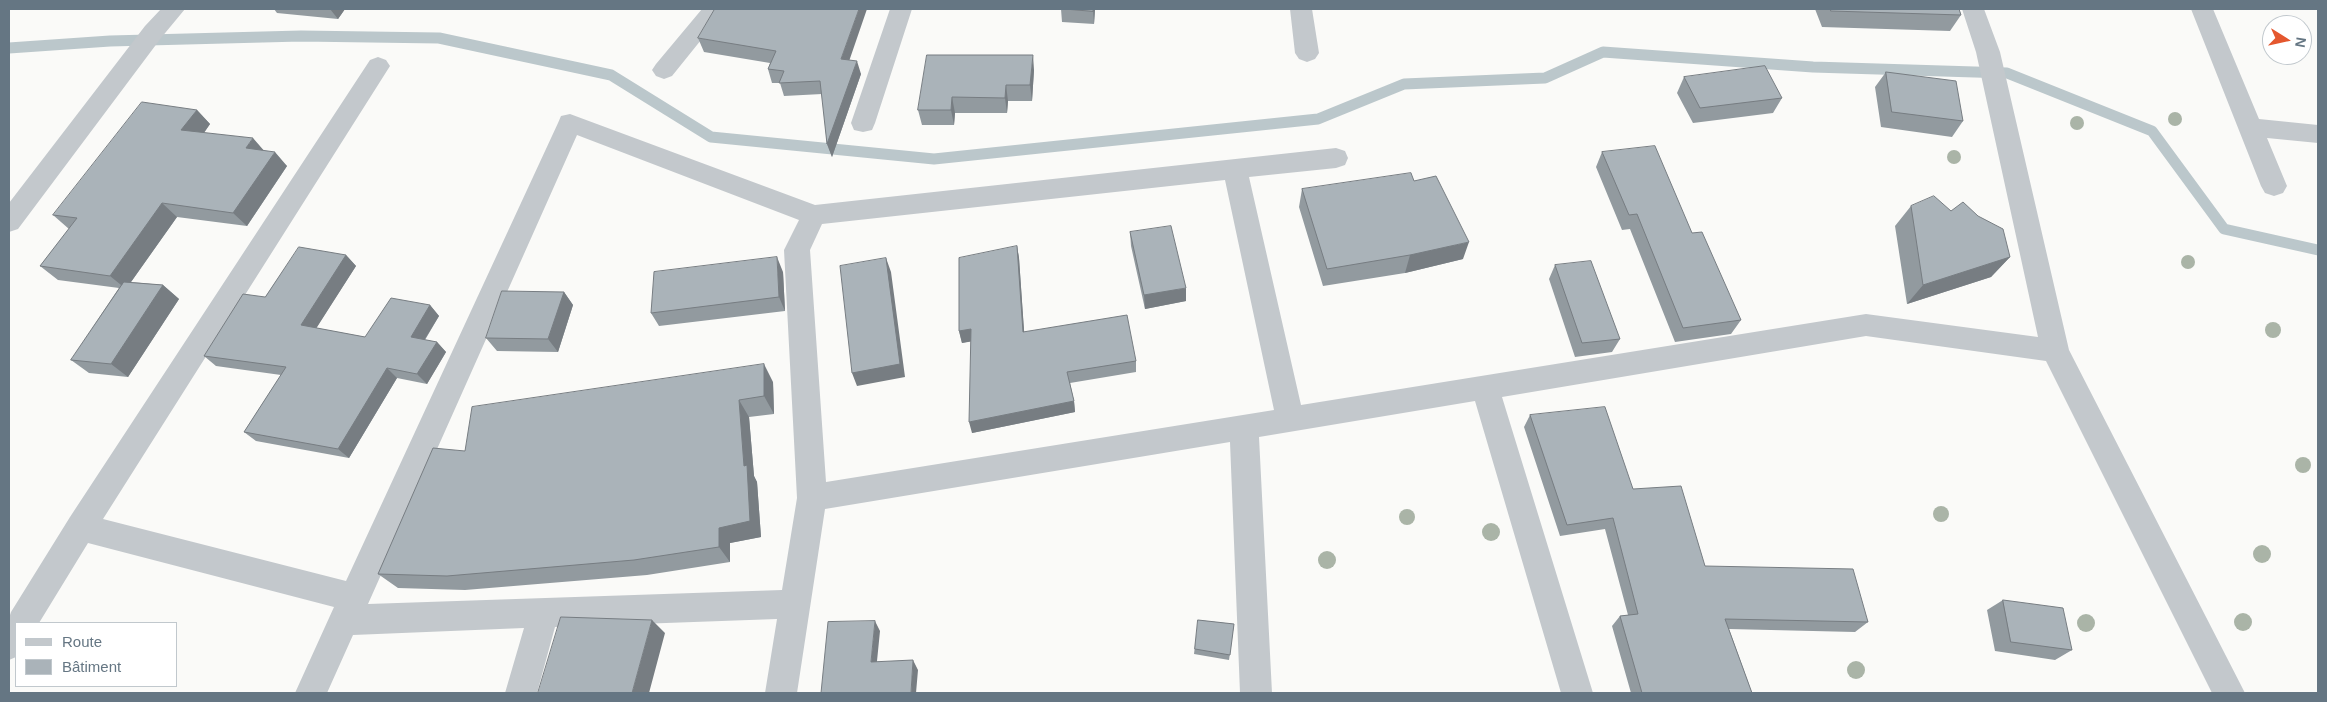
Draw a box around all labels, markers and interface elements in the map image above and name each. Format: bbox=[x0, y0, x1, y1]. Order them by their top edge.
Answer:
north arrow bbox=[2262, 15, 2312, 65]
text: N bbox=[2292, 36, 2310, 49]
legend bbox=[15, 622, 178, 687]
text: Route bbox=[62, 633, 102, 650]
text: Bâtiment bbox=[62, 658, 121, 675]

